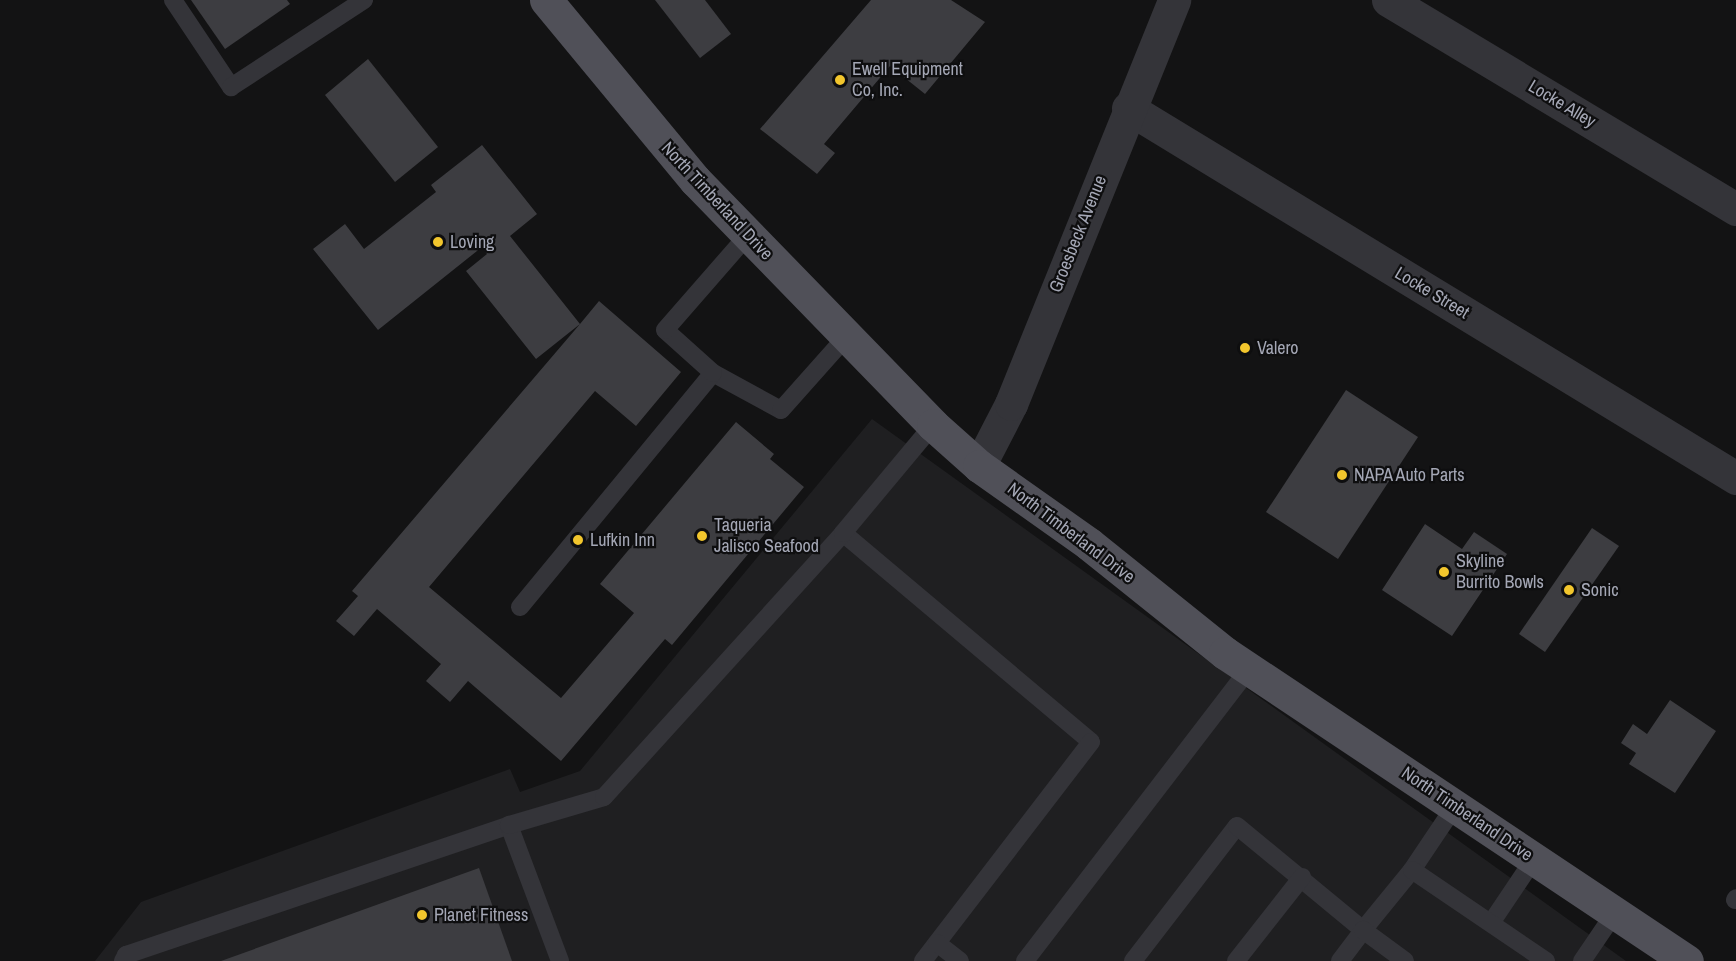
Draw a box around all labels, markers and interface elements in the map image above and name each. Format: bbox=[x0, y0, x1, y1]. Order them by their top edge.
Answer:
place label: Ewell Equipment Co, Inc. bbox=[852, 59, 963, 101]
marker: Ewell Equipment Co, Inc. bbox=[833, 73, 847, 87]
street label: Locke Alley bbox=[1524, 75, 1600, 133]
street label: North Timberland Drive bbox=[657, 137, 777, 265]
street label: Groesbeck Avenue bbox=[1045, 172, 1111, 296]
place label: Loving bbox=[450, 231, 494, 253]
marker: Loving bbox=[431, 235, 445, 249]
street label: Locke Street bbox=[1391, 262, 1473, 324]
place label: Valero bbox=[1257, 337, 1299, 359]
marker: Valero bbox=[1238, 341, 1252, 355]
place label: NAPA Auto Parts bbox=[1354, 464, 1466, 486]
marker: NAPA Auto Parts bbox=[1335, 468, 1349, 482]
street label: North Timberland Drive bbox=[1003, 478, 1139, 588]
place label: Taqueria Jalisco Seafood bbox=[714, 515, 819, 558]
place label: Lufkin Inn bbox=[590, 529, 655, 551]
marker: Taqueria Jalisco Seafood bbox=[695, 529, 709, 543]
marker: Lufkin Inn bbox=[571, 533, 585, 547]
place label: Skyline Burrito Bowls bbox=[1456, 551, 1544, 594]
marker: Skyline Burrito Bowls bbox=[1437, 565, 1451, 579]
place label: Sonic bbox=[1581, 579, 1619, 601]
marker: Sonic bbox=[1562, 583, 1576, 597]
street label: North Timberland Drive bbox=[1397, 762, 1537, 866]
place label: Planet Fitness bbox=[434, 904, 528, 926]
marker: Planet Fitness bbox=[415, 908, 429, 922]

